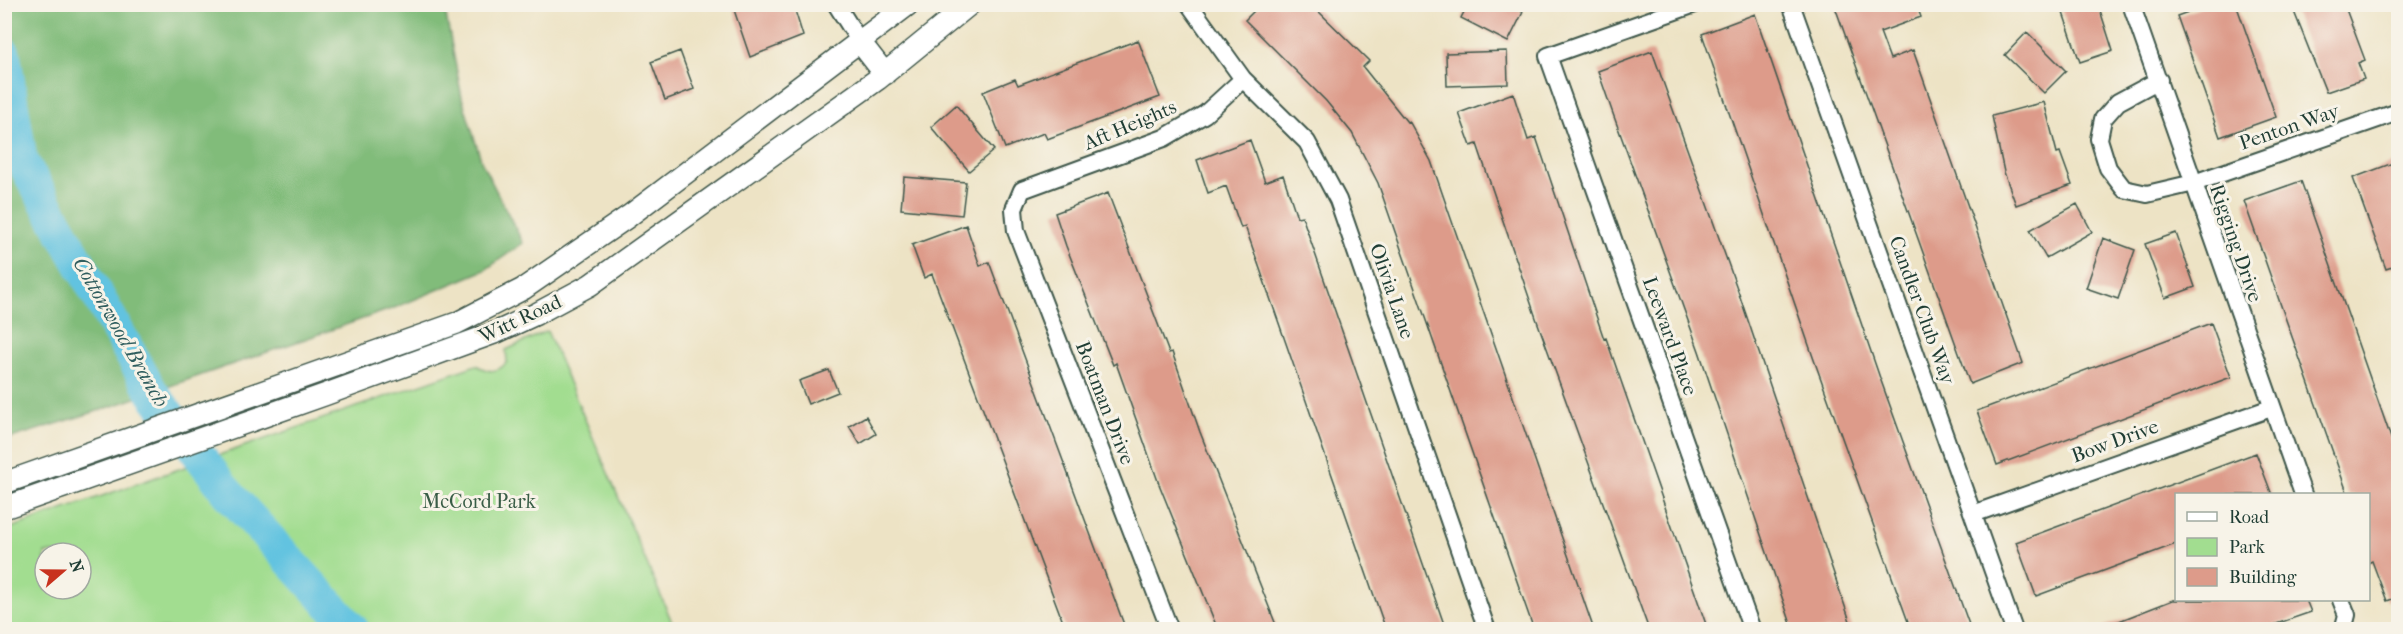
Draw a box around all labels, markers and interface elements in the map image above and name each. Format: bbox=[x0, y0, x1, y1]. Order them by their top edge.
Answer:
street label: Aft Heights bbox=[1079, 95, 1180, 155]
street label: Penton Way bbox=[2236, 99, 2343, 155]
street label: Rigging Drive bbox=[2205, 181, 2267, 305]
street label: Candler Club Way bbox=[1885, 233, 1960, 388]
street label: Olivia Lane bbox=[1365, 240, 1419, 342]
water label: Cottonwood Branch bbox=[68, 253, 174, 411]
street label: Leeward Place bbox=[1638, 273, 1702, 399]
street label: Witt Road bbox=[474, 289, 566, 349]
street label: Boatman Drive bbox=[1071, 338, 1139, 468]
street label: Bow Drive bbox=[2068, 415, 2162, 467]
park label: McCord Park bbox=[422, 490, 536, 513]
legend bbox=[2175, 493, 2370, 601]
text: Road bbox=[2229, 507, 2269, 528]
text: Park bbox=[2229, 537, 2266, 558]
north arrow bbox=[33, 541, 93, 601]
text: N bbox=[66, 557, 88, 576]
text: Building bbox=[2229, 567, 2297, 588]

